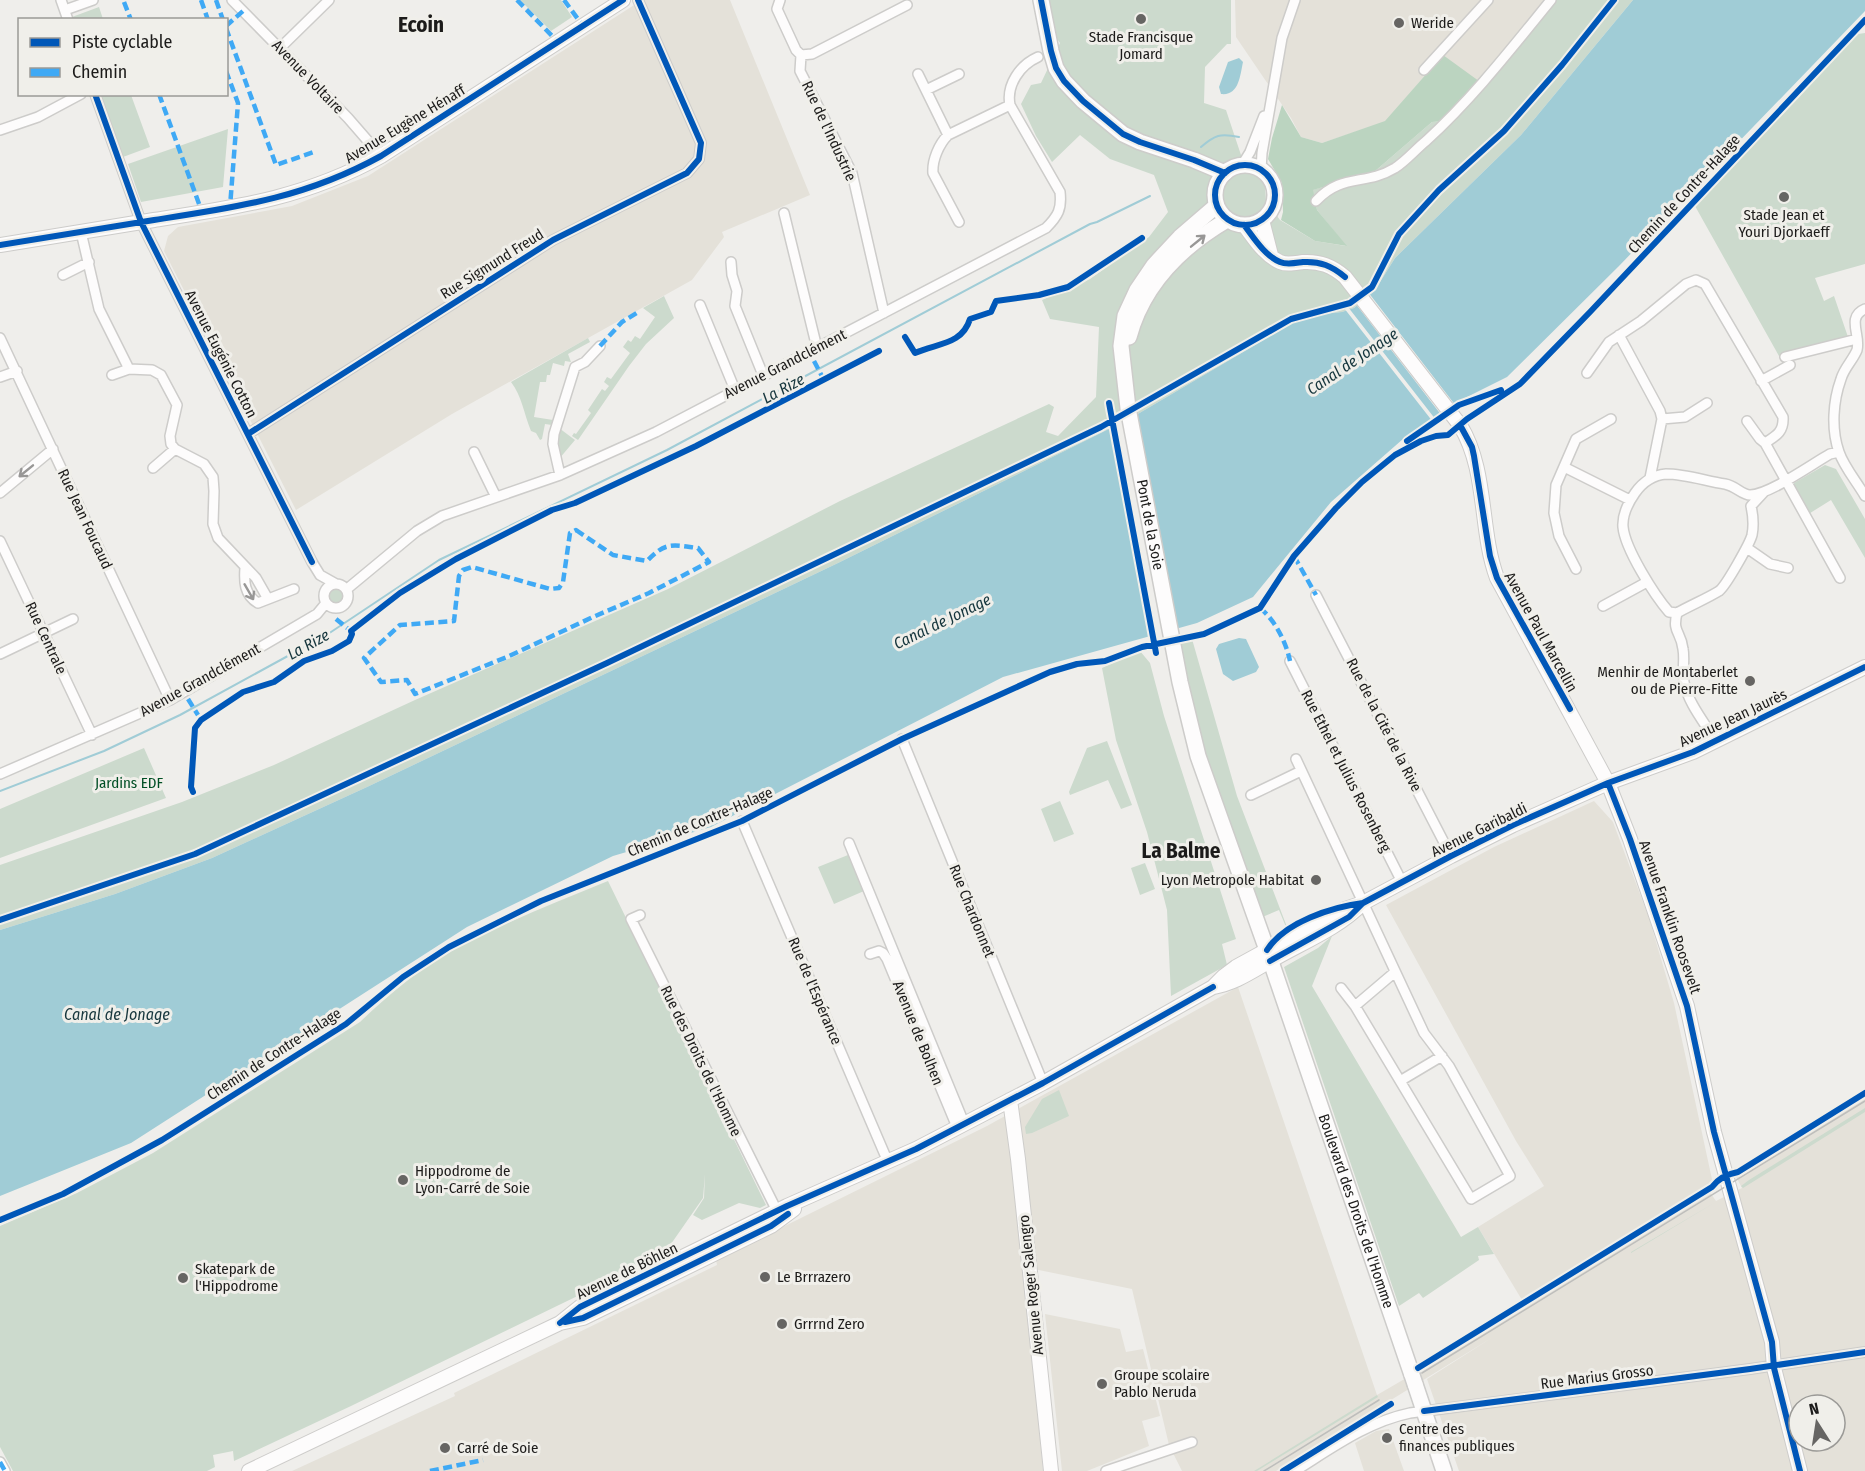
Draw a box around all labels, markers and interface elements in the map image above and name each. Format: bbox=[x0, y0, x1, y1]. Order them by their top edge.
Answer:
district label: Ecoin bbox=[398, 12, 444, 38]
marker: Stade Francisque Jomard bbox=[1134, 12, 1148, 26]
place label: Weride bbox=[1411, 14, 1454, 32]
marker: Weride bbox=[1392, 16, 1406, 30]
legend bbox=[18, 18, 228, 96]
place label: Stade Francisque Jomard bbox=[1089, 28, 1193, 63]
text: Piste cyclable bbox=[72, 31, 172, 53]
street label: Avenue Voltaire bbox=[268, 36, 348, 118]
text: Chemin bbox=[72, 61, 127, 83]
street label: Rue de l'Industrie bbox=[798, 78, 860, 184]
street label: Avenue Eugène Hénaff bbox=[342, 80, 470, 167]
street label: Chemin de Contre-Halage bbox=[1624, 131, 1744, 257]
marker: Stade Jean et Youri Djorkaeff bbox=[1777, 190, 1791, 204]
place label: Stade Jean et Youri Djorkaeff bbox=[1738, 206, 1831, 241]
street label: Rue Sigmund Freud bbox=[437, 225, 547, 303]
one-way arrow bbox=[1190, 234, 1206, 247]
street label: Avenue Eugénie Cotton bbox=[181, 287, 261, 421]
water label: Canal de Jonage bbox=[1303, 324, 1402, 399]
street label: Avenue Grandclément bbox=[721, 325, 849, 403]
water label: La Rize bbox=[759, 369, 808, 407]
one-way arrow bbox=[19, 464, 35, 477]
street label: Rue Jean Foucaud bbox=[54, 466, 116, 572]
street label: Pont de la Soie bbox=[1133, 478, 1168, 572]
street label: Avenue Paul Marcellin bbox=[1501, 569, 1581, 695]
one-way arrow bbox=[243, 583, 255, 600]
water label: Canal de Jonage bbox=[891, 590, 994, 653]
street label: Rue Centrale bbox=[21, 599, 71, 677]
water label: La Rize bbox=[284, 625, 333, 664]
street label: Avenue Grandclément bbox=[137, 639, 263, 721]
street label: Rue de la Cité de la Rive bbox=[1343, 655, 1425, 795]
place label: Menhir de Montaberlet ou de Pierre-Fitte bbox=[1597, 663, 1738, 698]
marker: Menhir de Montaberlet ou de Pierre-Fitte bbox=[1743, 674, 1757, 688]
street label: Avenue Jean Jaurès bbox=[1676, 685, 1790, 751]
street label: Rue Ethel et Julius Rosenberg bbox=[1297, 687, 1395, 855]
park label: Jardins EDF bbox=[95, 774, 164, 792]
street label: Chemin de Contre-Halage bbox=[625, 783, 775, 861]
street label: Avenue Garibaldi bbox=[1428, 799, 1530, 861]
district label: La Balme bbox=[1142, 838, 1221, 864]
street label: Avenue Franklin Roosevelt bbox=[1635, 838, 1705, 996]
street label: Rue Chardonnet bbox=[945, 862, 999, 960]
place label: Lyon Metropole Habitat bbox=[1161, 871, 1304, 889]
marker: Lyon Metropole Habitat bbox=[1309, 873, 1323, 887]
street label: Rue de l'Espérance bbox=[784, 935, 846, 1047]
street label: Avenue de Bolhen bbox=[889, 978, 947, 1088]
street label: Rue des Droits de l'Homme bbox=[657, 983, 745, 1139]
street label: Chemin de Contre-Halage bbox=[204, 1004, 344, 1104]
water label: Canal de Jonage bbox=[64, 1005, 170, 1024]
street label: Boulevard des Droits de l'Homme bbox=[1315, 1111, 1398, 1311]
place label: Hippodrome de Lyon-Carré de Soie bbox=[415, 1162, 530, 1197]
marker: Hippodrome de Lyon-Carré de Soie bbox=[396, 1173, 410, 1187]
street label: Avenue Roger Salengro bbox=[1015, 1214, 1047, 1356]
street label: Avenue de Böhlen bbox=[573, 1239, 681, 1303]
place label: Skatepark de l'Hippodrome bbox=[195, 1260, 278, 1295]
place label: Le Brrrazero bbox=[777, 1268, 851, 1286]
marker: Le Brrrazero bbox=[758, 1270, 772, 1284]
marker: Skatepark de l'Hippodrome bbox=[176, 1271, 190, 1285]
place label: Grrrnd Zero bbox=[794, 1315, 865, 1333]
marker: Grrrnd Zero bbox=[775, 1317, 789, 1331]
street label: Rue Marius Grosso bbox=[1540, 1361, 1655, 1393]
place label: Groupe scolaire Pablo Neruda bbox=[1114, 1366, 1210, 1401]
marker: Groupe scolaire Pablo Neruda bbox=[1095, 1377, 1109, 1391]
north arrow bbox=[1787, 1393, 1847, 1453]
text: N bbox=[1807, 1399, 1821, 1419]
place label: Centre des finances publiques bbox=[1399, 1420, 1515, 1455]
marker: Centre des finances publiques bbox=[1380, 1431, 1394, 1445]
place label: Carré de Soie bbox=[457, 1439, 538, 1457]
marker: Carré de Soie bbox=[438, 1441, 452, 1455]

